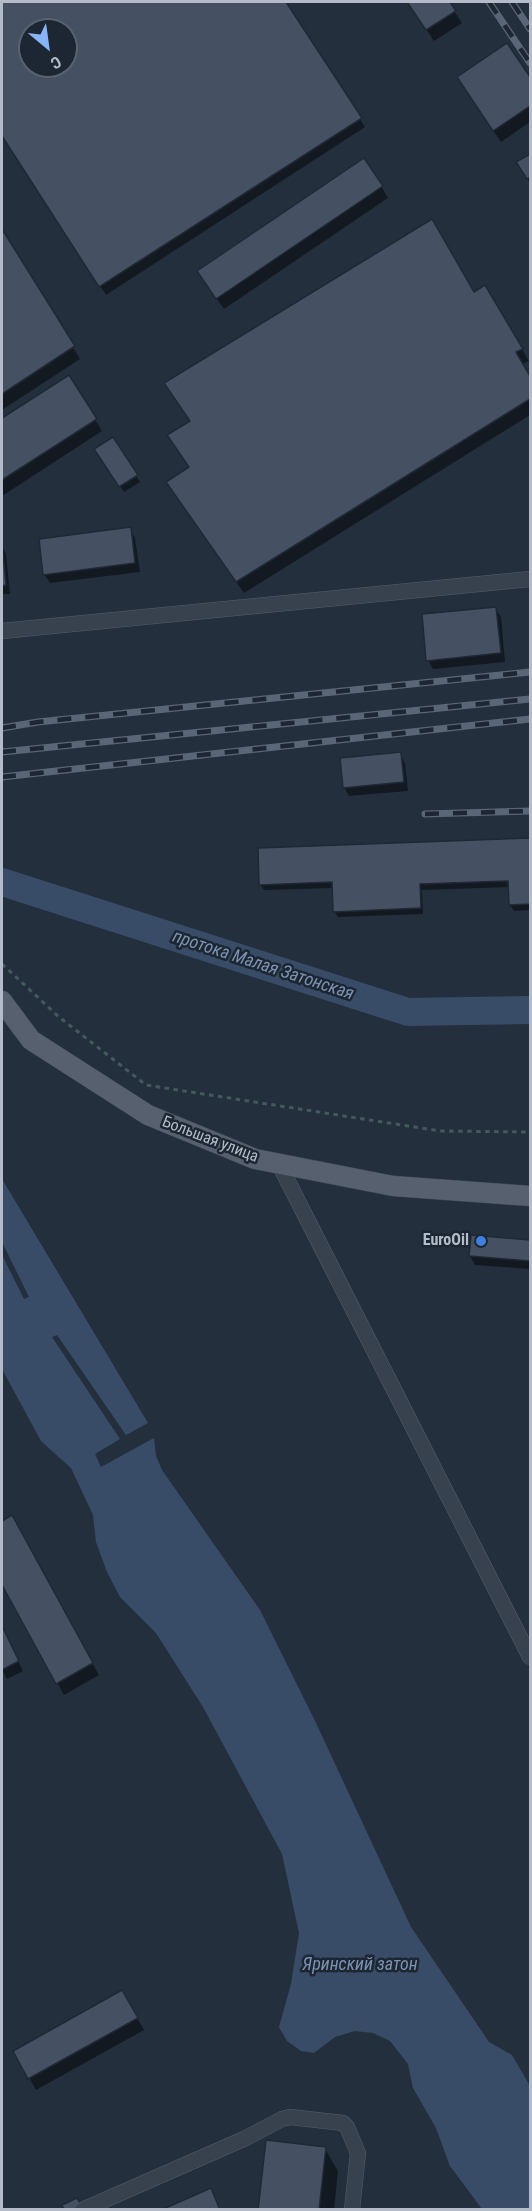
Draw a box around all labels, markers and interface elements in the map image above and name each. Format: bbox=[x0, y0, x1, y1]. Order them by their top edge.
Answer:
north arrow bbox=[18, 18, 78, 78]
text: С bbox=[47, 52, 65, 73]
water label: протока Малая Затонская bbox=[170, 926, 356, 1006]
street label: Большая улица bbox=[159, 1113, 261, 1167]
place label: EuroOil bbox=[423, 1231, 469, 1251]
marker: EuroOil bbox=[474, 1234, 488, 1248]
water label: Яринский затон bbox=[302, 1954, 418, 1976]

